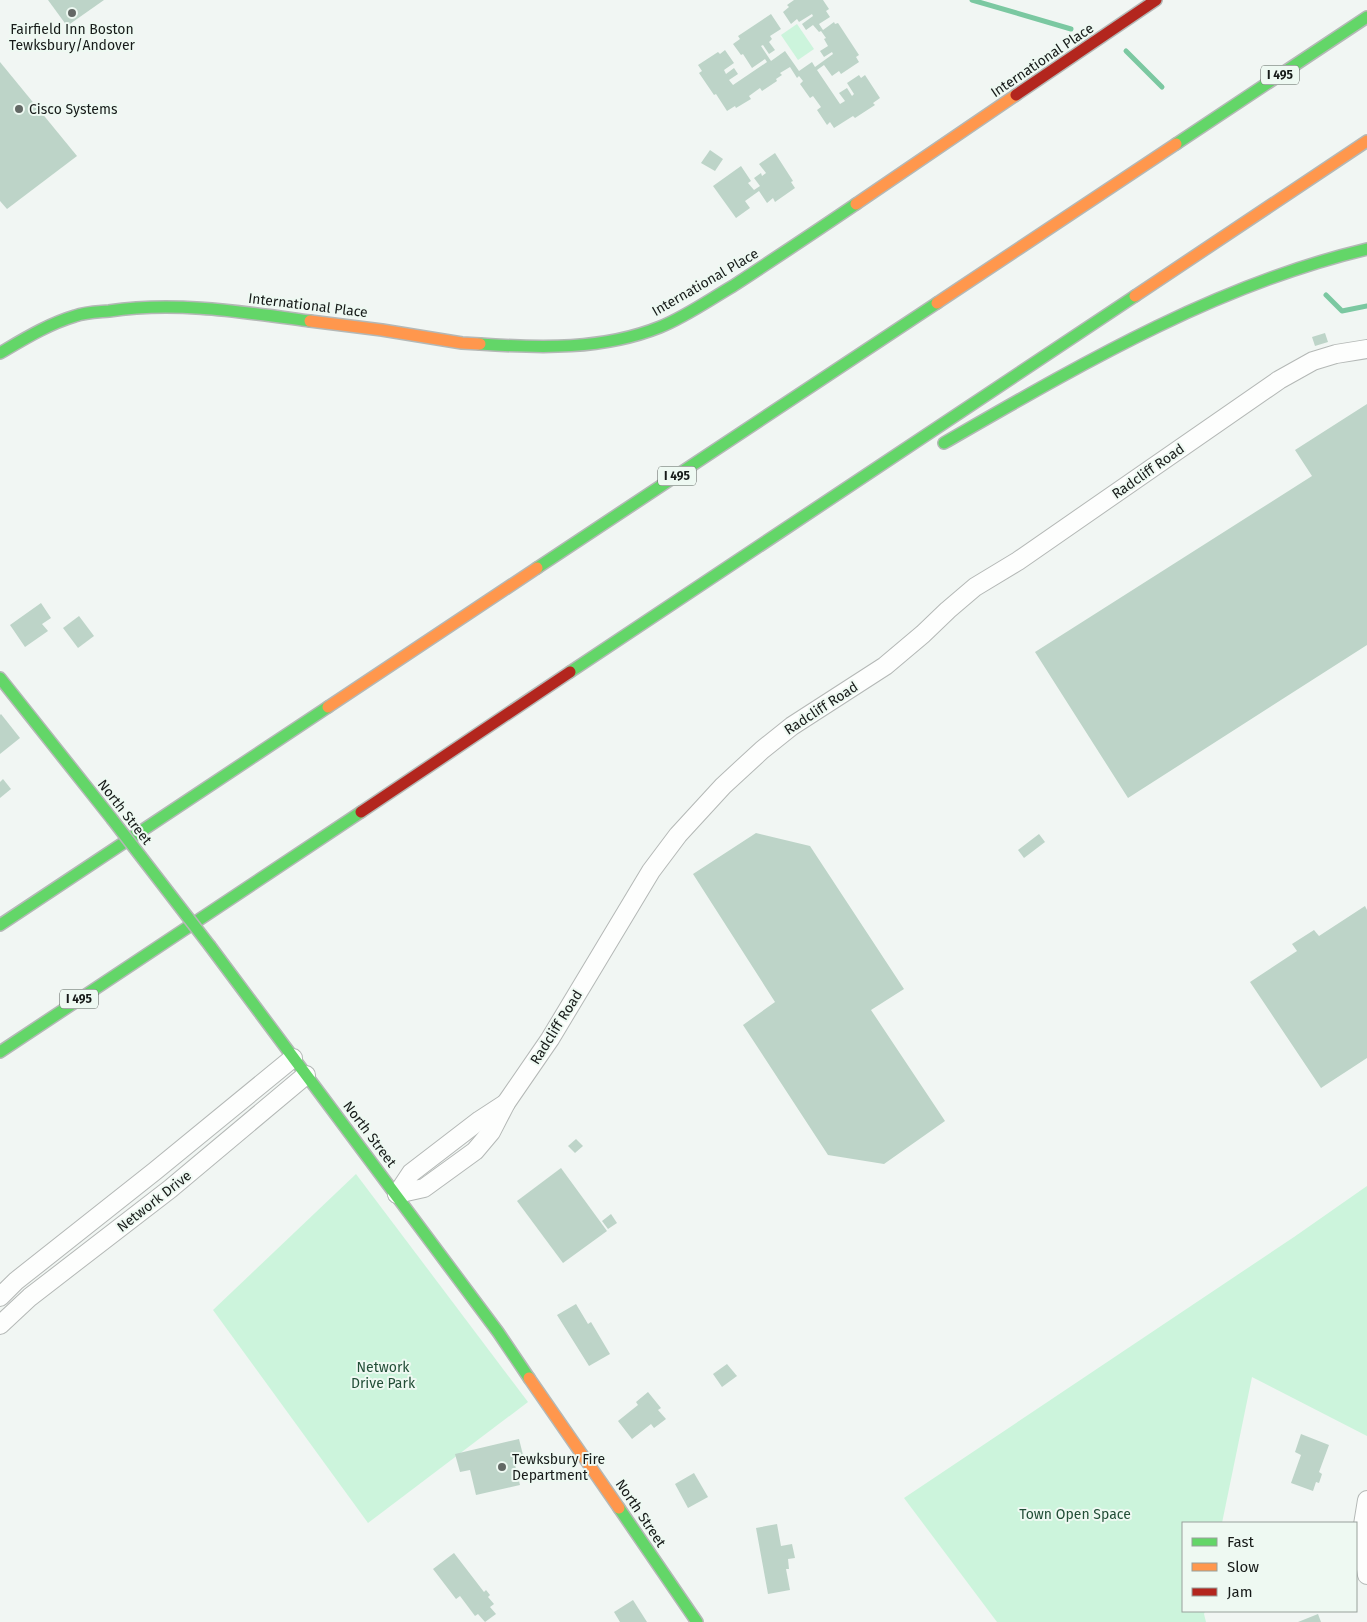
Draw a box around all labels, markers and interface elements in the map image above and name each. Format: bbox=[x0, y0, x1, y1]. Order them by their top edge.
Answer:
marker: Fairfield Inn Boston Tewksbury/Andover bbox=[66, 7, 78, 19]
street label: International Place bbox=[988, 20, 1097, 101]
place label: Fairfield Inn Boston Tewksbury/Andover bbox=[9, 21, 136, 54]
road number: I 495 bbox=[1261, 66, 1299, 84]
place label: Cisco Systems bbox=[29, 101, 118, 118]
marker: Cisco Systems bbox=[13, 103, 25, 115]
street label: International Place bbox=[649, 245, 762, 320]
street label: International Place bbox=[247, 290, 369, 321]
street label: Radcliff Road bbox=[1109, 440, 1188, 503]
road number: I 495 bbox=[658, 466, 696, 486]
street label: Radcliff Road bbox=[781, 678, 861, 739]
street label: North Street bbox=[94, 776, 156, 849]
street label: Radcliff Road bbox=[527, 987, 586, 1068]
road number: I 495 bbox=[60, 990, 98, 1009]
street label: North Street bbox=[339, 1098, 400, 1171]
street label: Network Drive bbox=[114, 1167, 195, 1236]
park label: Network Drive Park bbox=[351, 1359, 416, 1392]
place label: Tewksbury Fire Department bbox=[512, 1451, 605, 1484]
marker: Tewksbury Fire Department bbox=[496, 1461, 508, 1473]
street label: North Street bbox=[612, 1476, 670, 1551]
park label: Town Open Space bbox=[1019, 1506, 1131, 1523]
legend bbox=[1182, 1522, 1357, 1612]
text: Fast bbox=[1227, 1533, 1254, 1551]
text: Slow bbox=[1227, 1558, 1259, 1576]
text: Jam bbox=[1227, 1583, 1253, 1601]

